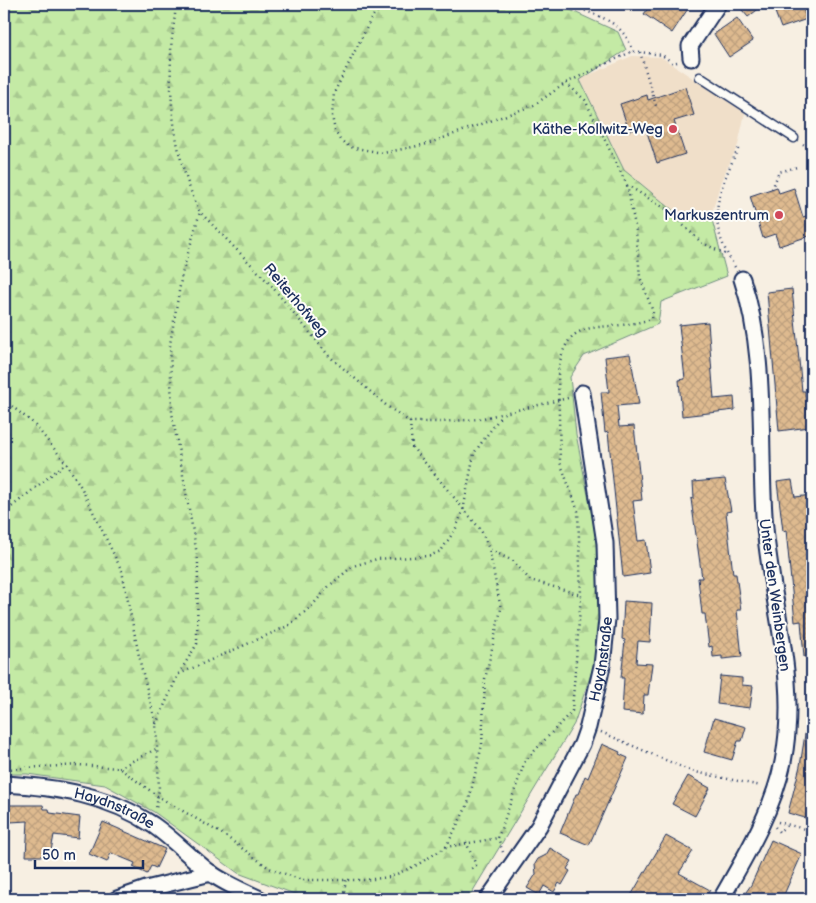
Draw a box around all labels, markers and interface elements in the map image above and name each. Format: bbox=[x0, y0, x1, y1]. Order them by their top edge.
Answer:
place label: Käthe-Kollwitz-Weg bbox=[532, 120, 663, 139]
marker: Käthe-Kollwitz-Weg bbox=[667, 123, 679, 135]
place label: Markuszentrum bbox=[664, 206, 769, 225]
marker: Markuszentrum bbox=[773, 209, 785, 221]
street label: Reiterhofweg bbox=[259, 260, 332, 341]
street label: Unter den Weinbergen bbox=[754, 518, 795, 672]
street label: Haydnstraße bbox=[585, 616, 617, 704]
street label: Haydnstraße bbox=[72, 784, 158, 834]
scale bar bbox=[35, 838, 142, 870]
text: 50 m bbox=[42, 846, 76, 865]

